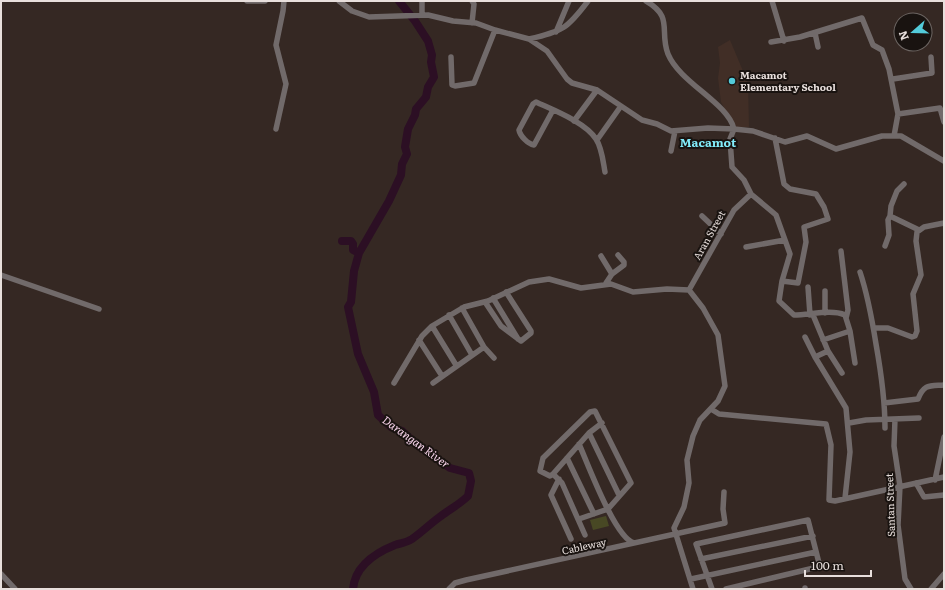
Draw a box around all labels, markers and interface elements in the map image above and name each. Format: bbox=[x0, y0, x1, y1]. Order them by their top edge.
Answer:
north arrow bbox=[893, 12, 933, 52]
text: N bbox=[894, 29, 912, 43]
place label: Macamot Elementary School bbox=[740, 67, 836, 94]
marker: Macamot Elementary School bbox=[727, 76, 737, 86]
district label: Macamot bbox=[680, 133, 737, 151]
street label: Aran Street bbox=[689, 207, 728, 262]
water label: Darangan River bbox=[380, 411, 454, 471]
street label: Santan Street bbox=[881, 473, 898, 537]
street label: Cableway bbox=[560, 533, 608, 558]
scale bar bbox=[805, 552, 871, 578]
text: 100 m bbox=[811, 556, 844, 574]

